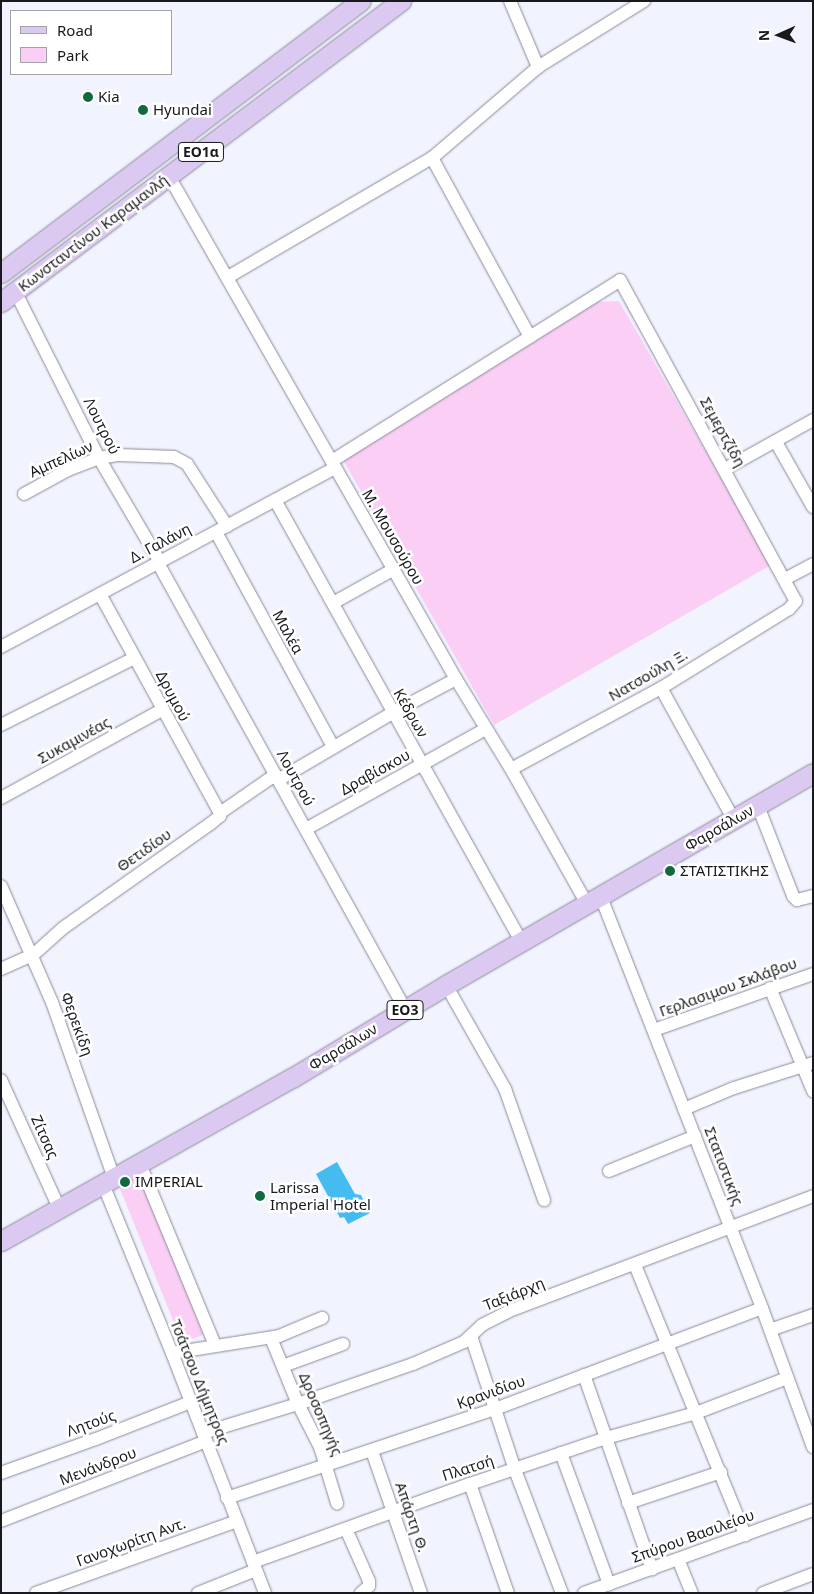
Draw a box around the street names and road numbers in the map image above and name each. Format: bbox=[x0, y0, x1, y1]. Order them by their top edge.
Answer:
road number: ΕΟ1α bbox=[177, 140, 225, 163]
street label: Κωνσταντίνου Καραμανλή bbox=[14, 171, 172, 295]
street label: Σεμερτζίδη bbox=[696, 394, 750, 470]
street label: Λουτρού bbox=[80, 395, 124, 457]
street label: Αμπελίων bbox=[26, 437, 96, 481]
street label: Μ. Μουσούρου bbox=[358, 486, 428, 588]
street label: Δ. Γαλάνη bbox=[126, 519, 194, 567]
street label: Μαλέα bbox=[269, 607, 307, 657]
street label: Νατσούλη Ξ. bbox=[605, 645, 691, 705]
street label: Δρυμού bbox=[152, 668, 194, 724]
street label: Κέδρων bbox=[390, 685, 432, 741]
street label: Συκαμινέας bbox=[35, 713, 113, 767]
street label: Δραβίσκου bbox=[337, 745, 413, 799]
street label: Λουτρού bbox=[273, 747, 319, 809]
street label: Φαρσάλων bbox=[681, 801, 757, 855]
street label: Θετιδίου bbox=[113, 825, 175, 875]
street label: Γερλασιμου Σκλάβου bbox=[657, 954, 799, 1020]
street label: Φερεκίδη bbox=[57, 990, 97, 1058]
road number: ΕΟ3 bbox=[386, 998, 424, 1022]
street label: Φαρσάλων bbox=[306, 1020, 380, 1074]
street label: Ζίτσας bbox=[27, 1112, 63, 1162]
street label: Στατιστικής bbox=[701, 1124, 747, 1208]
street label: Ταξιάρχη bbox=[481, 1274, 547, 1314]
street label: Τσάτσου Δήμητρας bbox=[167, 1317, 233, 1447]
street label: Δροσοπηγής bbox=[295, 1370, 347, 1458]
street label: Κρανιδίου bbox=[454, 1371, 528, 1413]
street label: Λητούς bbox=[64, 1406, 118, 1440]
street label: Μενάνδρου bbox=[57, 1443, 139, 1489]
street label: Πλατσή bbox=[440, 1451, 496, 1485]
street label: Απάρτη Θ. bbox=[392, 1480, 432, 1554]
street label: Σπύρου Βασιλείου bbox=[629, 1505, 757, 1567]
street label: Γανοχωρίτη Αντ. bbox=[74, 1514, 188, 1570]

